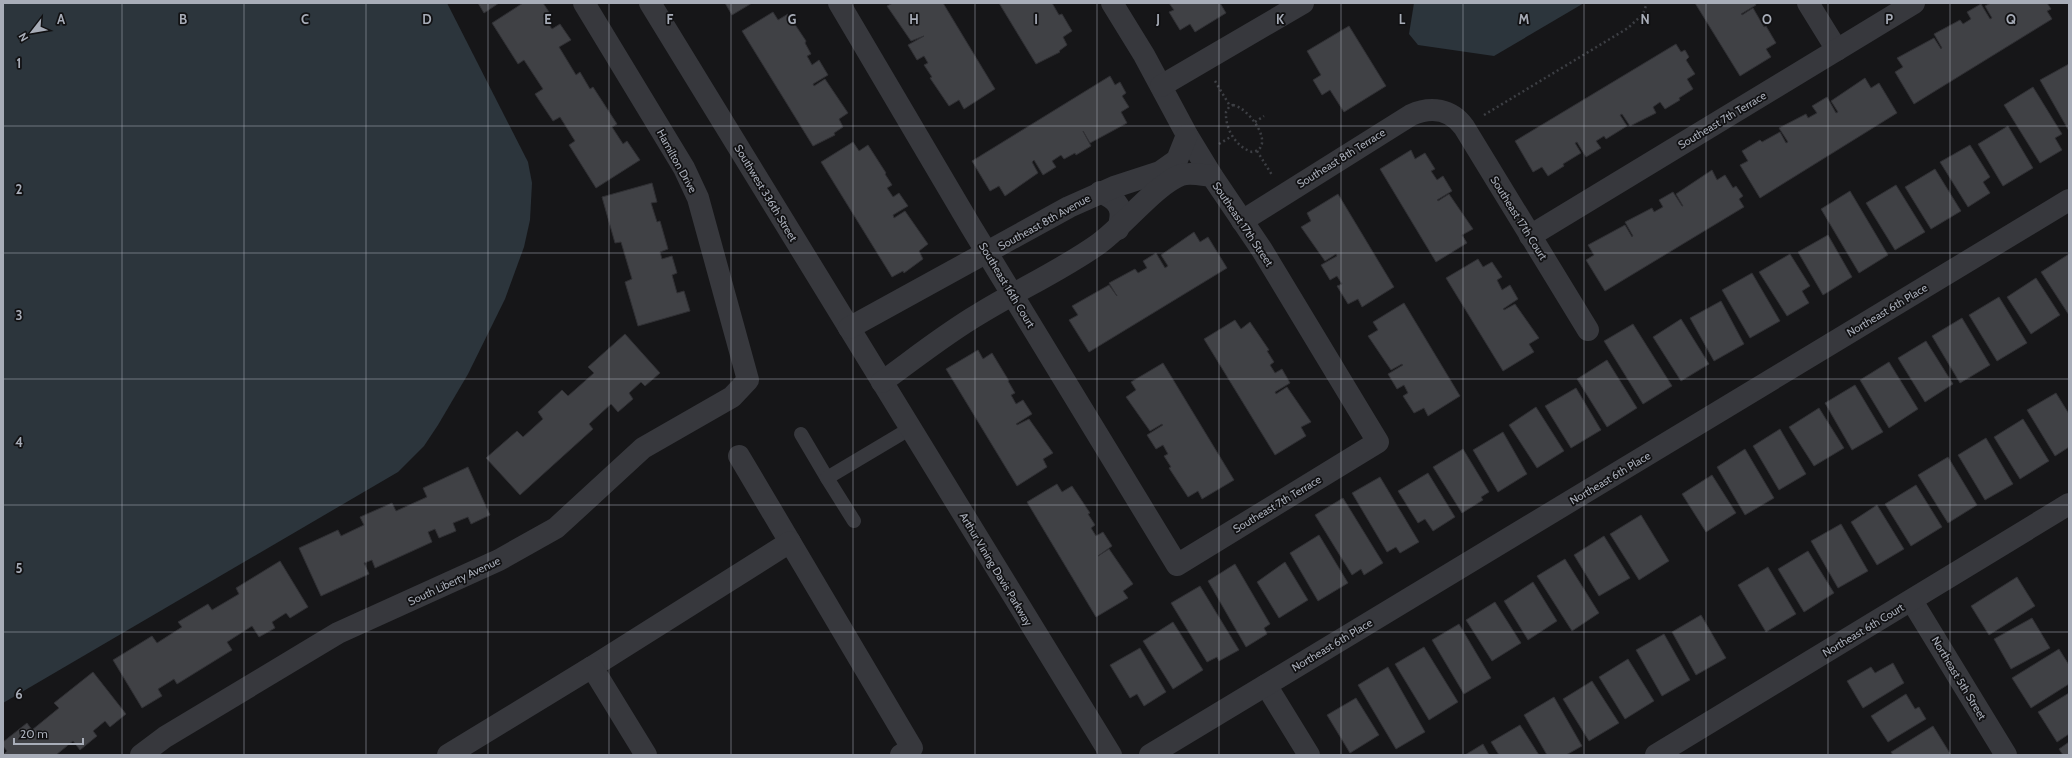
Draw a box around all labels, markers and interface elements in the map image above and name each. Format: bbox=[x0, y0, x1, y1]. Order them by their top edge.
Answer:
text: A bbox=[57, 11, 66, 27]
text: B bbox=[179, 11, 187, 27]
text: C bbox=[301, 11, 309, 27]
text: D bbox=[422, 11, 432, 27]
text: E bbox=[544, 11, 552, 27]
text: F bbox=[667, 11, 674, 27]
text: G bbox=[788, 11, 797, 27]
text: H bbox=[909, 11, 919, 27]
text: I bbox=[1034, 11, 1038, 27]
text: J bbox=[1155, 11, 1160, 27]
text: K bbox=[1276, 11, 1285, 27]
text: L bbox=[1399, 11, 1406, 27]
text: M bbox=[1519, 11, 1530, 27]
text: N bbox=[1640, 11, 1650, 27]
text: O bbox=[1762, 11, 1772, 27]
text: P bbox=[1885, 11, 1893, 27]
text: Q bbox=[2006, 11, 2016, 27]
north arrow bbox=[12, 12, 52, 52]
text: N bbox=[15, 30, 31, 44]
text: 1 bbox=[17, 55, 21, 71]
street label: Southeast 7th Terrace bbox=[1675, 88, 1769, 152]
street label: Southeast 8th Terrace bbox=[1294, 125, 1388, 191]
street label: Hamilton Drive bbox=[654, 127, 700, 196]
street label: Southwest 336th Street bbox=[731, 142, 801, 244]
street label: Southeast 17th Court bbox=[1488, 173, 1551, 263]
street label: Southeast 17th Street bbox=[1209, 179, 1277, 269]
text: 2 bbox=[16, 181, 23, 197]
street label: Southeast 8th Avenue bbox=[995, 191, 1093, 253]
street label: Southeast 16th Court bbox=[976, 240, 1038, 330]
street label: Northeast 6th Place bbox=[1844, 280, 1930, 340]
text: 3 bbox=[15, 307, 23, 323]
text: 4 bbox=[15, 434, 23, 450]
street label: Northeast 6th Place bbox=[1567, 448, 1653, 508]
street label: Southeast 7th Terrace bbox=[1230, 472, 1324, 536]
street label: Arthur Vining Davis Parkway bbox=[957, 510, 1036, 629]
street label: South Liberty Avenue bbox=[406, 553, 503, 608]
text: 5 bbox=[16, 560, 23, 576]
street label: Northeast 6th Court bbox=[1820, 600, 1906, 660]
street label: Northeast 6th Place bbox=[1289, 615, 1375, 675]
street label: Northeast 5th Street bbox=[1929, 634, 1990, 722]
text: 6 bbox=[15, 686, 23, 702]
scale bar bbox=[14, 720, 83, 746]
text: 20 m bbox=[20, 726, 48, 741]

